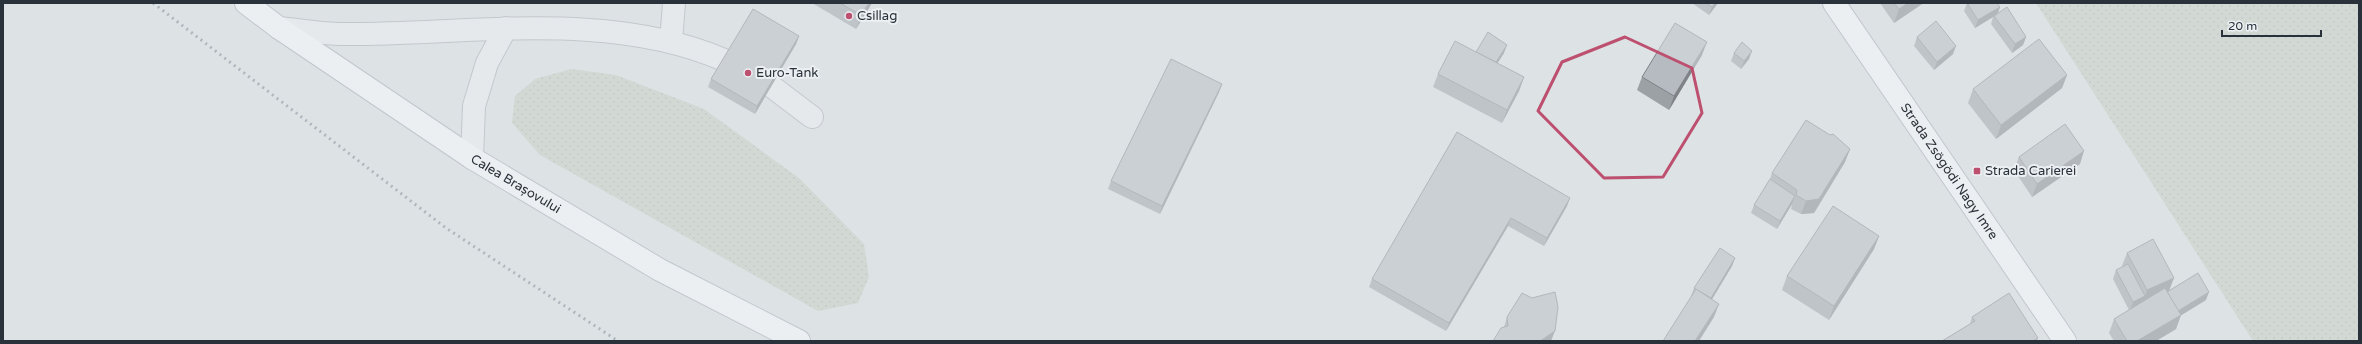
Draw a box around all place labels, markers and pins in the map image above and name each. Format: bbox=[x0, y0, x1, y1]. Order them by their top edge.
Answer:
place label: Csillag bbox=[857, 8, 897, 24]
marker: Csillag bbox=[844, 11, 854, 21]
place label: Euro-Tank bbox=[756, 65, 818, 81]
marker: Euro-Tank bbox=[743, 68, 753, 78]
place label: Strada Carierei bbox=[1985, 163, 2076, 179]
marker: Strada Carierei bbox=[1972, 166, 1982, 176]

